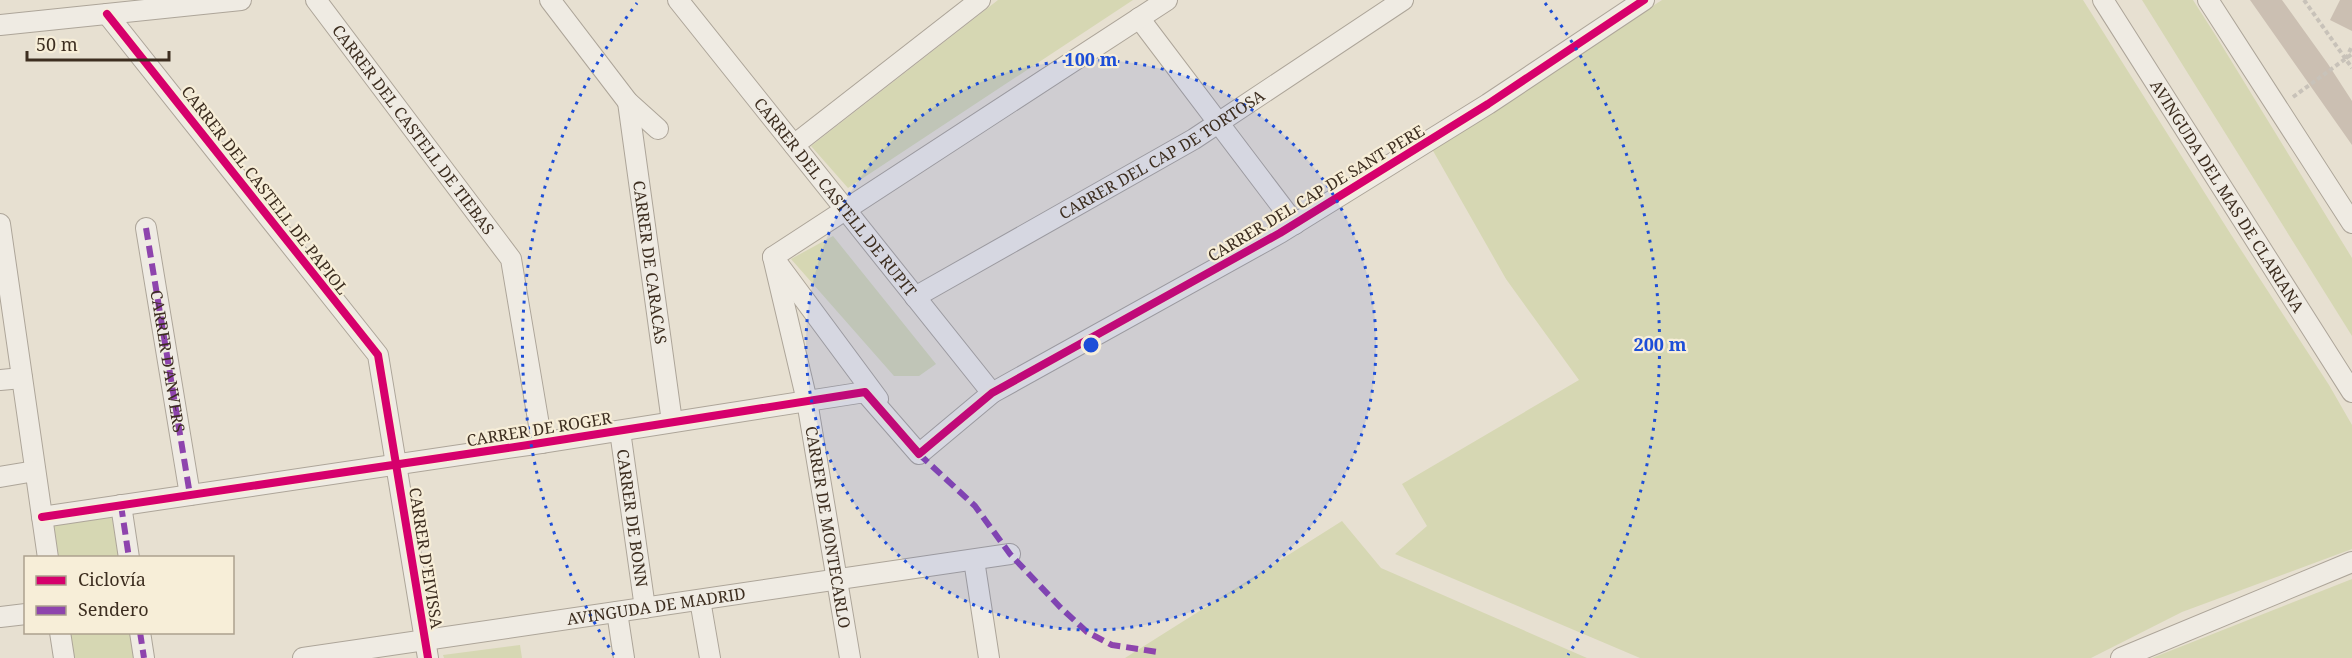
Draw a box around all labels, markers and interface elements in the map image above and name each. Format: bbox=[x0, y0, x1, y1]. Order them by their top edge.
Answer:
street label: CARRER DEL CASTELL DE TIEBAS bbox=[327, 20, 500, 239]
scale bar bbox=[27, 24, 170, 62]
text: 50 m bbox=[36, 32, 78, 56]
text: 100 m bbox=[1065, 47, 1118, 71]
street label: AVINGUDA DEL MAS DE CLARIANA bbox=[2145, 75, 2310, 317]
street label: CARRER DEL CASTELL DE PAPIOL bbox=[177, 81, 353, 299]
street label: CARRER DEL CAP DE TORTOSA bbox=[1055, 84, 1269, 224]
street label: CARRER DEL CASTELL DE RUPIT bbox=[749, 93, 922, 301]
street label: CARRER DEL CAP DE SANT PERE bbox=[1204, 119, 1428, 267]
street label: CARRER DE CARACAS bbox=[628, 179, 672, 346]
street label: CARRER D'ANVERS bbox=[145, 288, 191, 434]
text: 200 m bbox=[1634, 332, 1687, 356]
centre of rings bbox=[1081, 335, 1101, 355]
street label: CARRER DE ROGER bbox=[465, 407, 614, 451]
street label: CARRER DE MONTECARLO bbox=[800, 424, 856, 630]
street label: CARRER DE BONN bbox=[612, 448, 653, 589]
street label: CARRER D'EIVISSA bbox=[404, 486, 448, 631]
legend bbox=[24, 556, 234, 634]
text: Ciclovía bbox=[78, 567, 146, 591]
street label: AVINGUDA DE MADRID bbox=[565, 582, 747, 630]
text: Sendero bbox=[78, 597, 149, 621]

